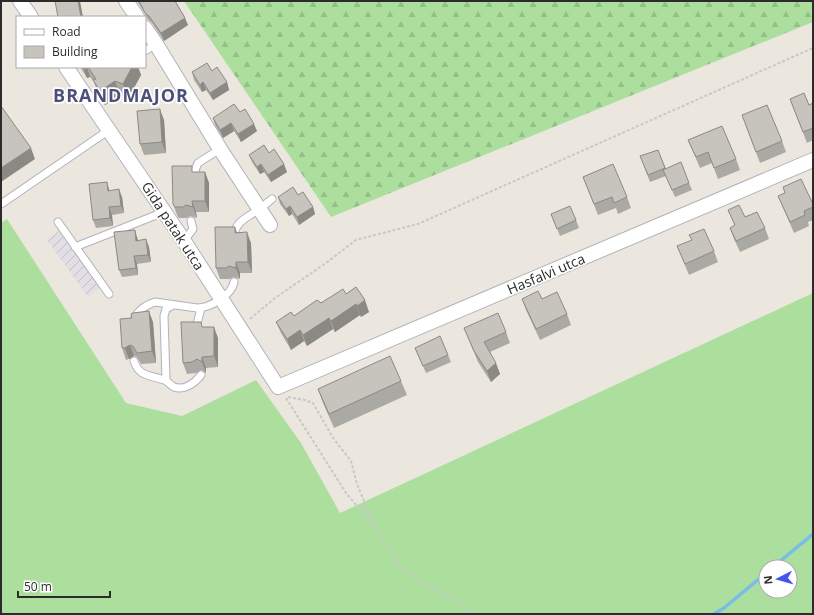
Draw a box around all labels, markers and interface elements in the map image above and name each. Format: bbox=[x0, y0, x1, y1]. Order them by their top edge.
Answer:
legend bbox=[16, 16, 146, 68]
text: Road bbox=[52, 23, 81, 40]
text: Building bbox=[52, 43, 98, 60]
district label: BRANDMAJOR bbox=[53, 83, 189, 107]
street label: Gida patak utca bbox=[138, 178, 209, 274]
street label: Hasfalvi utca bbox=[504, 249, 588, 299]
north arrow bbox=[758, 559, 798, 599]
scale bar bbox=[18, 573, 110, 599]
text: N bbox=[760, 575, 775, 585]
text: 50 m bbox=[24, 578, 52, 595]

